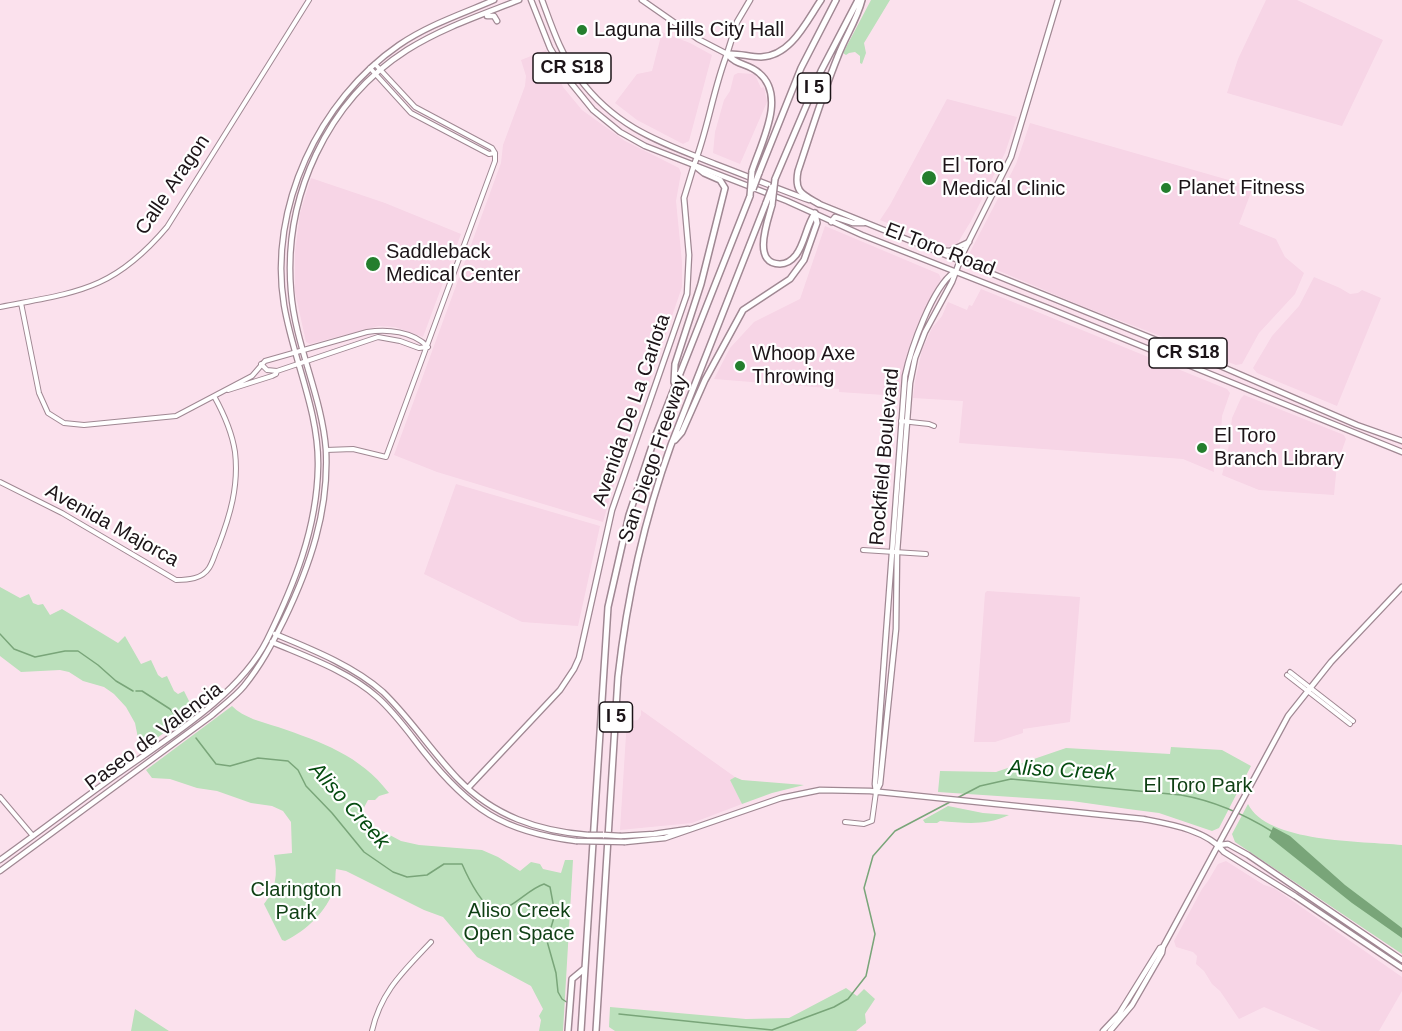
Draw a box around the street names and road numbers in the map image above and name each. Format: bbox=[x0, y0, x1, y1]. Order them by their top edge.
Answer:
road number: CR S18 bbox=[533, 53, 611, 83]
road number: I 5 bbox=[798, 73, 830, 103]
street label: Calle Aragon bbox=[131, 130, 215, 240]
street label: El Toro Road bbox=[882, 218, 998, 282]
street label: Avenida De La Carlota bbox=[588, 311, 676, 509]
road number: CR S18 bbox=[1149, 338, 1227, 368]
street label: Rockfield Boulevard bbox=[865, 367, 905, 547]
street label: San Diego Freeway bbox=[614, 372, 694, 546]
street label: Avenida Majorca bbox=[41, 479, 183, 573]
street label: Paseo de Valencia bbox=[81, 678, 227, 796]
road number: I 5 bbox=[600, 702, 632, 732]

